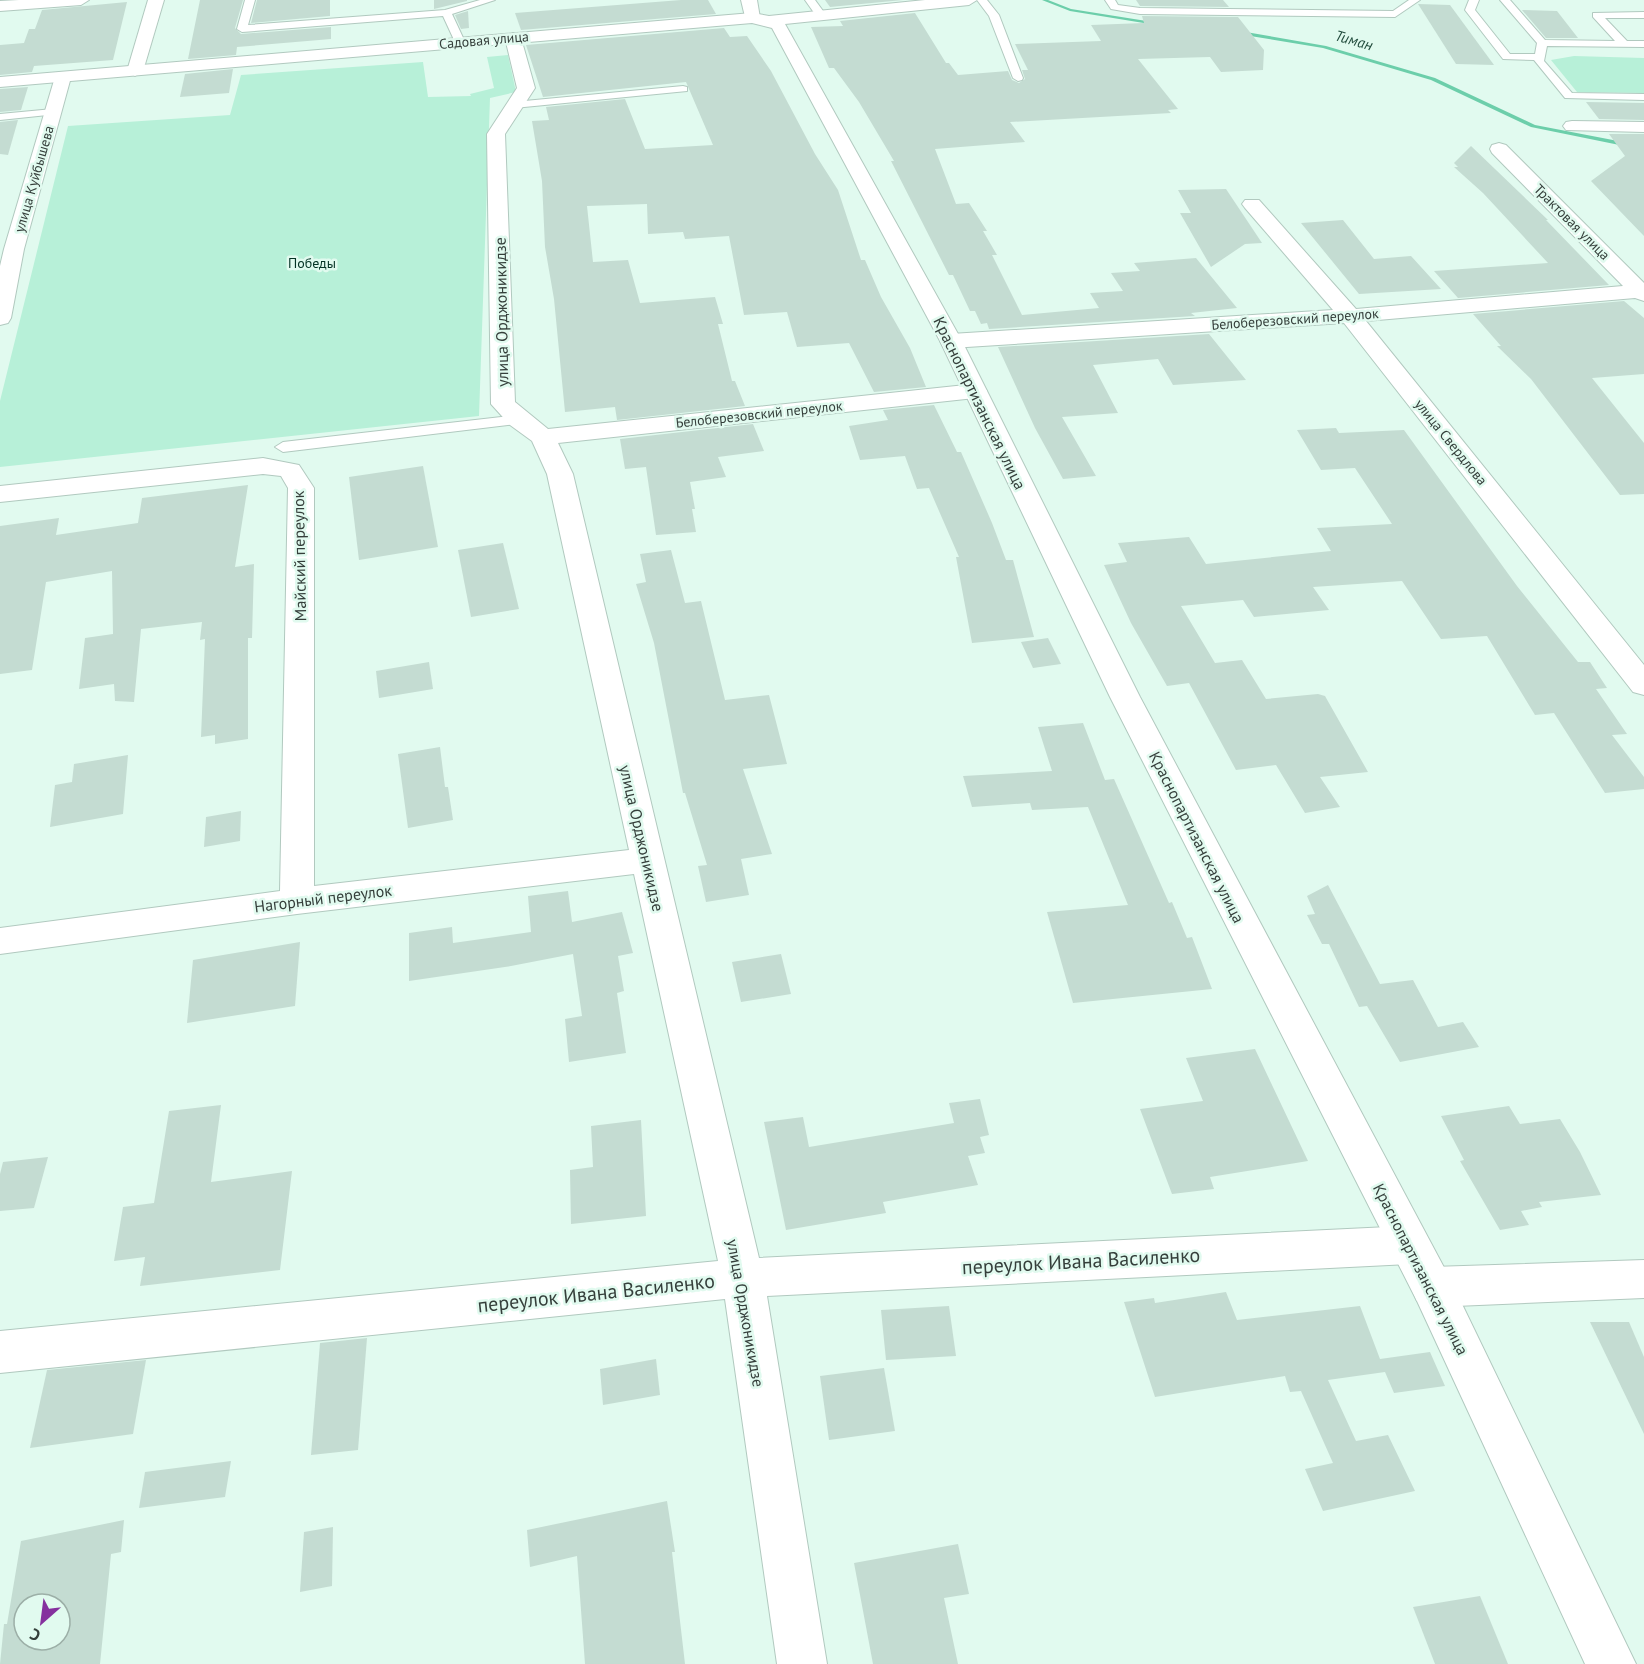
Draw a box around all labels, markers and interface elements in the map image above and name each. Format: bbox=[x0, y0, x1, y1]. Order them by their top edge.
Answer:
water label: Тиман bbox=[1333, 26, 1375, 54]
street label: Садовая улица bbox=[438, 27, 530, 53]
street label: улица Куйбышева bbox=[10, 124, 58, 234]
street label: Трактовая улица bbox=[1530, 180, 1614, 264]
street label: улица Орджоникидзе bbox=[490, 237, 512, 387]
park label: Победы bbox=[288, 254, 336, 272]
street label: Белоберезовский переулок bbox=[1211, 304, 1380, 334]
street label: Краснопартизанская улица bbox=[929, 313, 1031, 493]
street label: улица Свердлова bbox=[1411, 395, 1491, 489]
street label: Белоберезовский переулок bbox=[675, 396, 844, 432]
street label: Майский переулок bbox=[288, 490, 310, 621]
street label: Краснопартизанская улица bbox=[1145, 748, 1249, 926]
street label: улица Орджоникидзе bbox=[615, 763, 669, 913]
street label: Нагорный переулок bbox=[253, 880, 393, 916]
street label: Краснопартизанская улица bbox=[1369, 1180, 1473, 1358]
street label: улица Орджоникидзе bbox=[723, 1238, 769, 1388]
street label: переулок Ивана Василенко bbox=[961, 1242, 1201, 1280]
street label: переулок Ивана Василенко bbox=[476, 1268, 716, 1318]
north arrow bbox=[12, 1592, 72, 1652]
text: С bbox=[26, 1624, 44, 1646]

